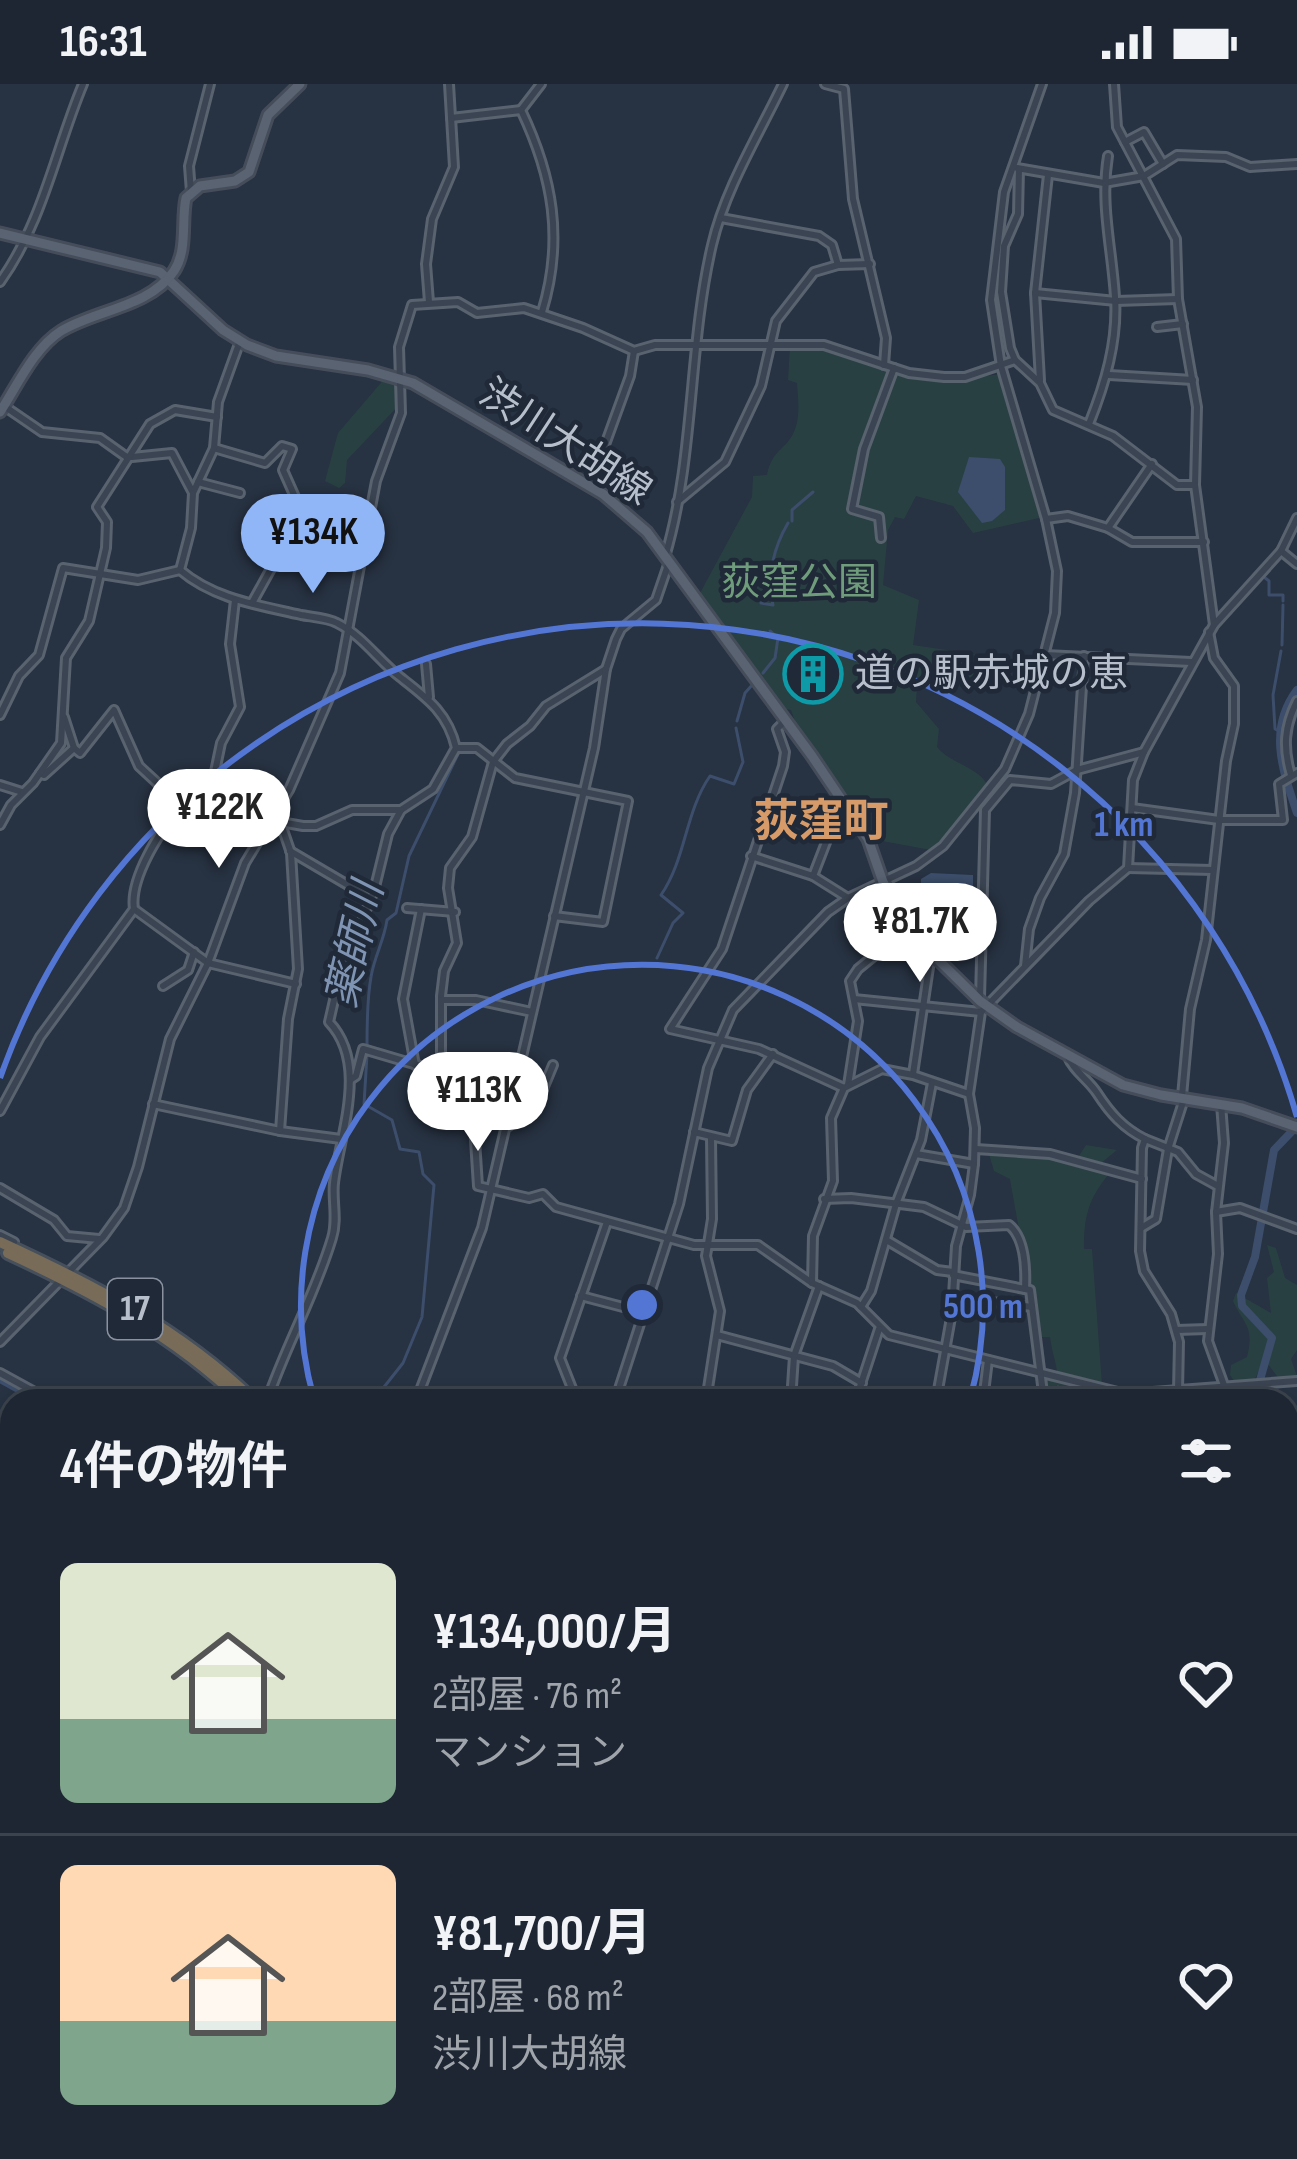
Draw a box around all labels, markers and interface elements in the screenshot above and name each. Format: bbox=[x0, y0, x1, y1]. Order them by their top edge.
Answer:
text: 16:31 bbox=[60, 15, 147, 70]
street label: 渋川大胡線 bbox=[470, 370, 660, 516]
pin: ¥134K bbox=[229, 494, 397, 596]
text: ¥134K bbox=[268, 509, 358, 556]
park label: 荻窪公園 bbox=[721, 560, 877, 607]
building icon: 道の駅赤城の恵 bbox=[782, 643, 844, 705]
place label: 道の駅赤城の恵 bbox=[855, 651, 1128, 698]
pin: ¥122K bbox=[135, 769, 303, 871]
text: ¥122K bbox=[174, 784, 264, 831]
district label: 荻窪町 bbox=[753, 795, 889, 850]
text: 1 km bbox=[1095, 804, 1153, 847]
water label: 薬師川 bbox=[317, 874, 396, 1012]
pin: ¥81.7K bbox=[822, 883, 1018, 985]
text: ¥81.7K bbox=[871, 898, 969, 945]
pin: ¥113K bbox=[394, 1052, 562, 1154]
text: ¥113K bbox=[434, 1067, 522, 1114]
road number: 17 bbox=[108, 1279, 162, 1339]
centre of rings bbox=[621, 1284, 663, 1326]
text: 500 m bbox=[943, 1286, 1023, 1329]
icon: filters bbox=[1173, 1428, 1239, 1494]
text: 4件の物件 bbox=[60, 1437, 288, 1498]
text: ¥134,000/月 bbox=[432, 1602, 677, 1663]
icon: home bbox=[156, 1611, 300, 1755]
icon: heart bbox=[1173, 1650, 1239, 1716]
text: 2部屋 · 76 m² bbox=[432, 1673, 622, 1720]
text: マンション bbox=[432, 1730, 627, 1777]
text: ¥81,700/月 bbox=[432, 1904, 652, 1965]
icon: home bbox=[156, 1913, 300, 2057]
icon: heart bbox=[1173, 1952, 1239, 2018]
text: 2部屋 · 68 m² bbox=[432, 1975, 624, 2022]
text: 渋川大胡線 bbox=[432, 2032, 627, 2079]

